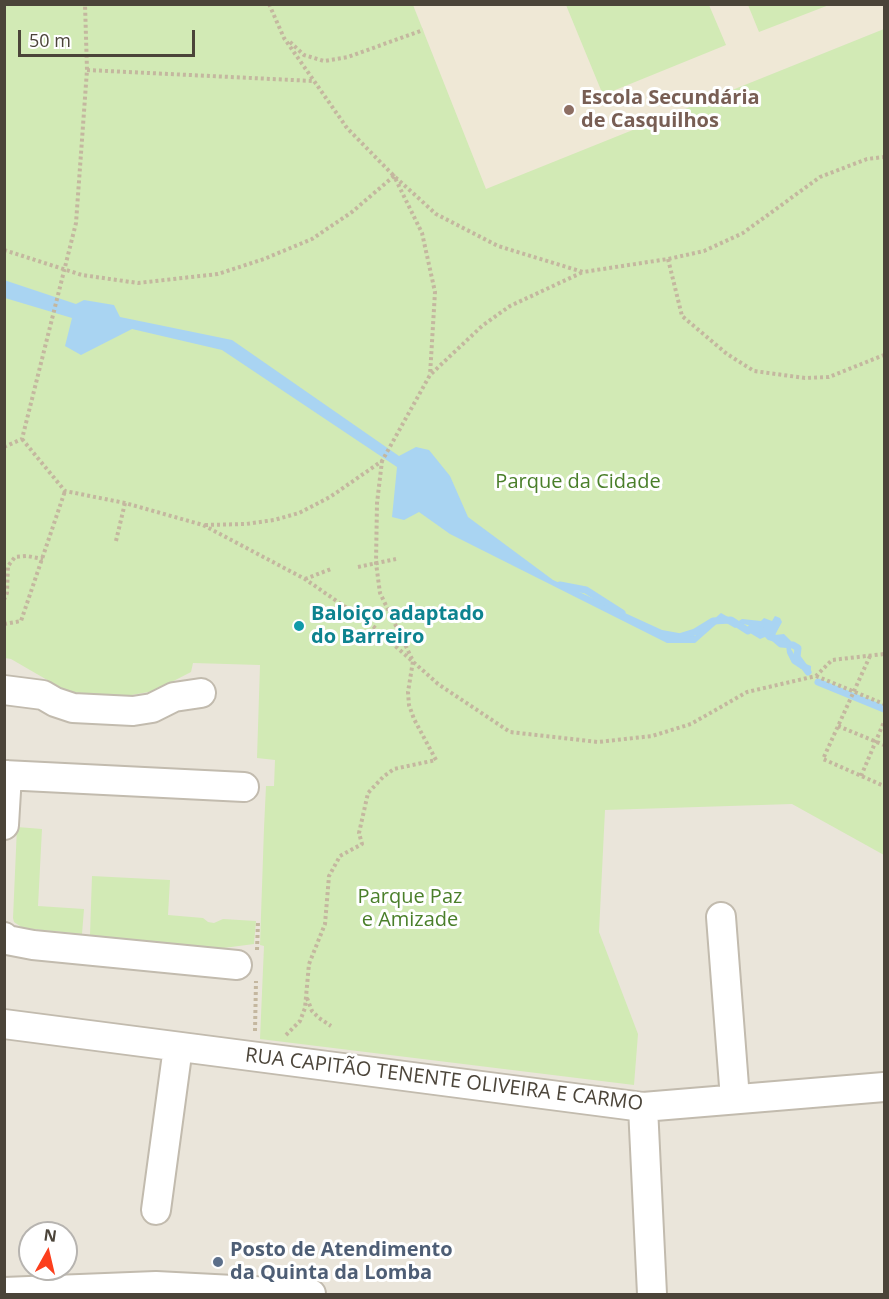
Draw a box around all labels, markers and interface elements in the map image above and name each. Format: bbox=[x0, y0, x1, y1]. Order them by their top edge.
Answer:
scale bar bbox=[21, 18, 198, 56]
text: 50 m bbox=[29, 28, 71, 52]
place label: Escola Secundária de Casquilhos bbox=[581, 86, 760, 133]
marker: Escola Secundária de Casquilhos bbox=[562, 103, 576, 117]
park label: Parque da Cidade bbox=[495, 470, 661, 494]
place label: Baloiço adaptado do Barreiro bbox=[311, 602, 484, 649]
marker: Baloiço adaptado do Barreiro bbox=[292, 619, 306, 633]
park label: Parque Paz e Amizade bbox=[358, 885, 462, 932]
street label: RUA CAPITÃO TENENTE OLIVEIRA E CARMO bbox=[244, 1044, 644, 1116]
north arrow bbox=[18, 1221, 78, 1281]
text: N bbox=[42, 1223, 58, 1247]
place label: Posto de Atendimento da Quinta da Lomba bbox=[230, 1238, 453, 1285]
marker: Posto de Atendimento da Quinta da Lomba bbox=[211, 1255, 225, 1269]

